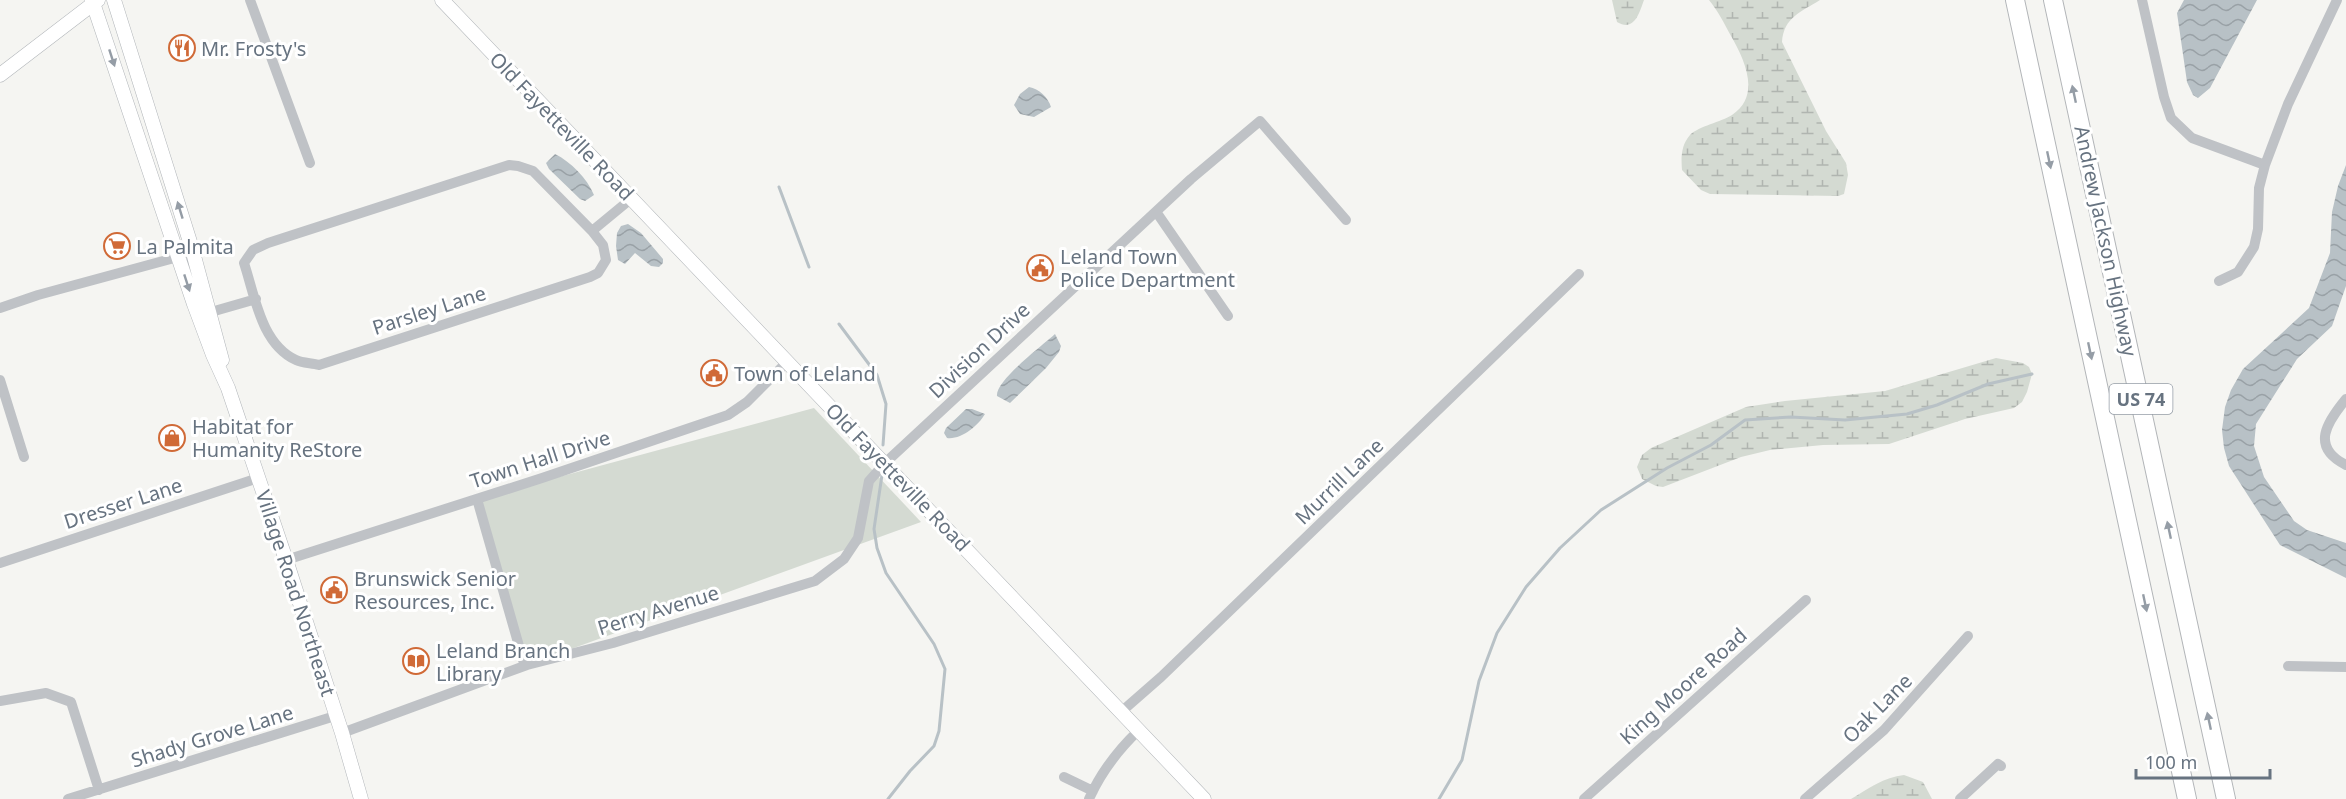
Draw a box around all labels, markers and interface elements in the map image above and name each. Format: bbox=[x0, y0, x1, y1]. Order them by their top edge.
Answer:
restaurant icon: Mr. Frosty's bbox=[167, 33, 197, 63]
place label: Mr. Frosty's bbox=[201, 35, 306, 62]
street label: Old Fayetteville Road bbox=[484, 46, 640, 206]
one-way arrow bbox=[107, 49, 117, 67]
one-way arrow bbox=[2069, 84, 2078, 103]
street label: Andrew Jackson Highway bbox=[2068, 123, 2144, 360]
one-way arrow bbox=[2045, 151, 2055, 169]
one-way arrow bbox=[175, 201, 184, 219]
supermarket icon: La Palmita bbox=[102, 231, 132, 261]
place label: La Palmita bbox=[136, 233, 234, 260]
place label: Leland Town Police Department bbox=[1060, 243, 1235, 293]
public building icon: Leland Town Police Department bbox=[1025, 253, 1055, 283]
one-way arrow bbox=[183, 274, 192, 292]
street label: Parsley Lane bbox=[369, 279, 489, 341]
street label: Division Drive bbox=[923, 296, 1035, 404]
one-way arrow bbox=[2086, 341, 2096, 360]
public building icon: Town of Leland bbox=[699, 358, 729, 388]
place label: Town of Leland bbox=[734, 360, 876, 387]
road number: US 74 bbox=[2110, 384, 2172, 414]
street label: Old Fayetteville Road bbox=[820, 397, 976, 557]
place label: Habitat for Humanity ReStore bbox=[192, 413, 362, 463]
shop icon: Habitat for Humanity ReStore bbox=[157, 423, 187, 453]
street label: Town Hall Drive bbox=[467, 424, 613, 494]
street label: Murrill Lane bbox=[1289, 432, 1389, 530]
street label: Dresser Lane bbox=[60, 471, 186, 535]
street label: Village Road Northeast bbox=[250, 487, 342, 699]
one-way arrow bbox=[2164, 521, 2173, 540]
place label: Brunswick Senior Resources, Inc. bbox=[354, 565, 516, 615]
public building icon: Brunswick Senior Resources, Inc. bbox=[319, 575, 349, 605]
street label: Perry Avenue bbox=[594, 579, 722, 641]
one-way arrow bbox=[2141, 594, 2150, 613]
street label: King Moore Road bbox=[1614, 622, 1752, 750]
place label: Leland Branch Library bbox=[436, 637, 570, 687]
library icon: Leland Branch Library bbox=[401, 646, 431, 676]
street label: Oak Lane bbox=[1836, 667, 1918, 749]
street label: Shady Grove Lane bbox=[128, 698, 296, 774]
one-way arrow bbox=[2204, 712, 2213, 731]
scale bar bbox=[2136, 742, 2270, 780]
text: 100 m bbox=[2145, 750, 2197, 774]

